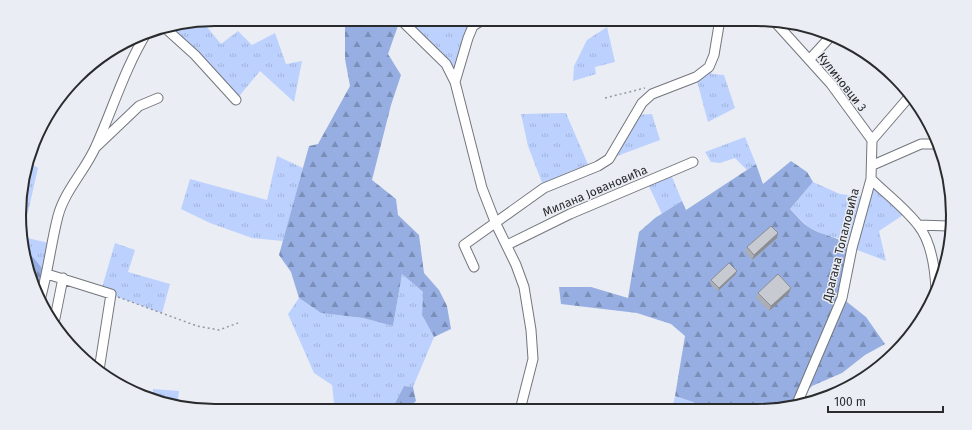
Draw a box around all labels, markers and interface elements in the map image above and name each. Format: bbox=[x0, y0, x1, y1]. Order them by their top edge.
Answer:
street label: Кулиновци 3 bbox=[815, 50, 869, 114]
street label: Милана Јовановића bbox=[541, 163, 649, 219]
street label: Драгана Топаловића bbox=[820, 187, 862, 304]
scale bar bbox=[828, 388, 943, 414]
text: 100 m bbox=[834, 395, 866, 409]

